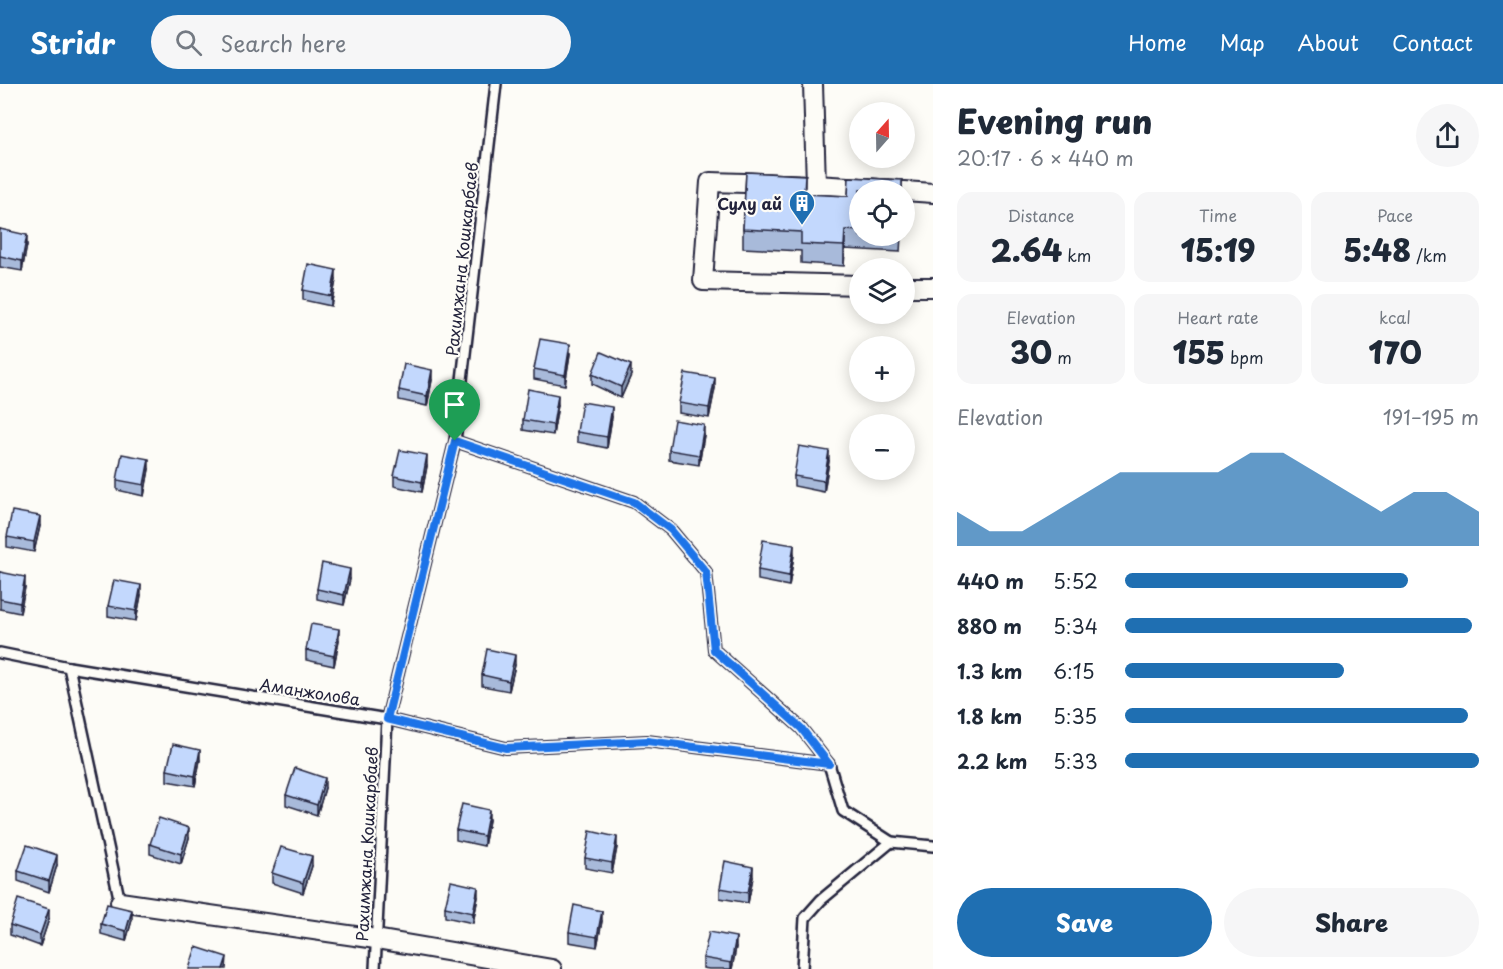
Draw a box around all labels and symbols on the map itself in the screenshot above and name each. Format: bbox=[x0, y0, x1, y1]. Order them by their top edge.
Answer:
north arrow bbox=[849, 102, 915, 168]
street label: Рахимжана Кошкарбаев bbox=[439, 161, 483, 357]
building icon: Сулу ай bbox=[787, 188, 817, 226]
place label: Сулу ай bbox=[717, 191, 782, 215]
pin bbox=[429, 379, 480, 441]
street label: Аманжолова bbox=[258, 671, 362, 711]
street label: Рахимжана Кошкарбаев bbox=[349, 746, 383, 942]

